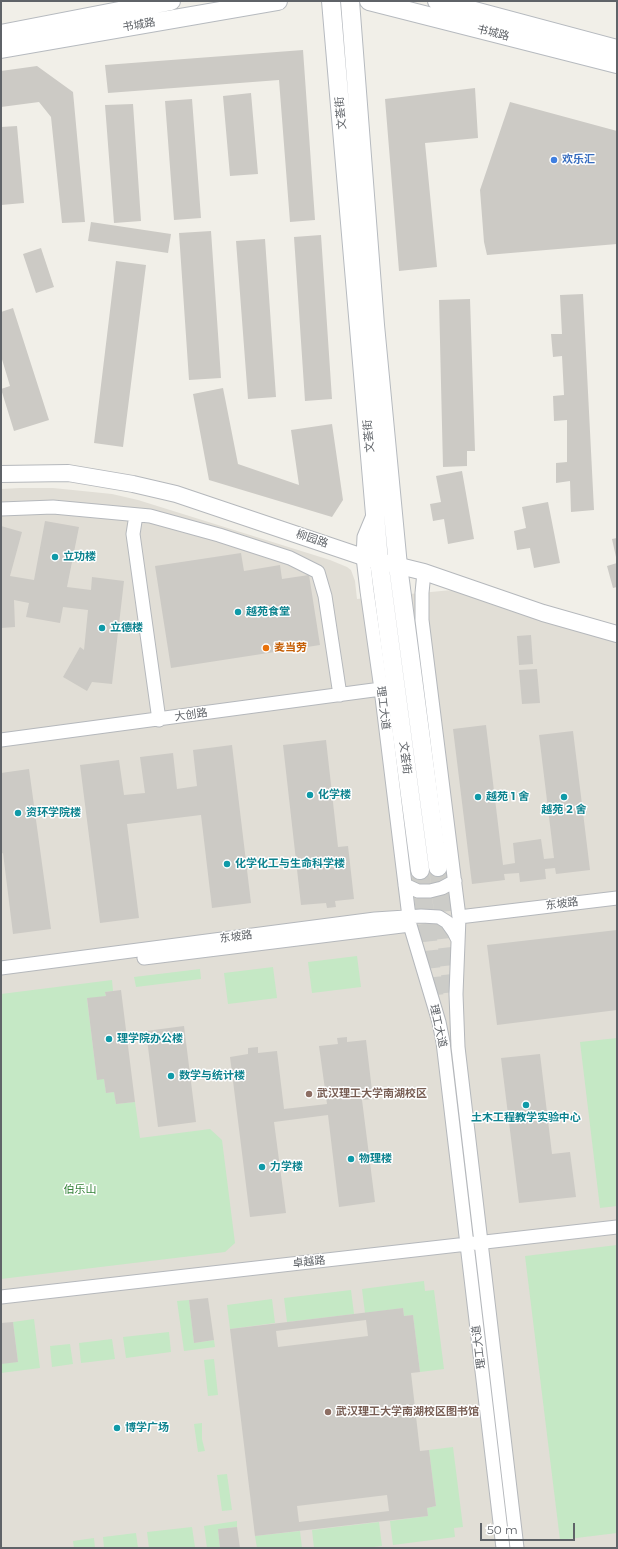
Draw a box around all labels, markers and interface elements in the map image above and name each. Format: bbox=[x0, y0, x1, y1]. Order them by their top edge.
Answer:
street label: 书城路 bbox=[122, 16, 156, 34]
street label: 书城路 bbox=[475, 23, 511, 43]
street label: 文荟街 bbox=[333, 96, 349, 130]
place label: 欢乐汇 bbox=[562, 153, 595, 167]
marker: 欢乐汇 bbox=[549, 155, 559, 165]
street label: 文荟街 bbox=[361, 419, 377, 453]
street label: 柳园路 bbox=[294, 527, 330, 551]
place label: 立功楼 bbox=[63, 550, 96, 564]
marker: 立功楼 bbox=[50, 552, 60, 562]
place label: 越苑食堂 bbox=[246, 605, 290, 619]
marker: 越苑食堂 bbox=[233, 607, 243, 617]
place label: 立德楼 bbox=[110, 621, 143, 635]
marker: 立德楼 bbox=[97, 623, 107, 633]
place label: 麦当劳 bbox=[274, 641, 307, 655]
marker: 麦当劳 bbox=[261, 643, 271, 653]
street label: 理工大道 bbox=[374, 685, 392, 731]
street label: 大创路 bbox=[174, 706, 208, 724]
street label: 文荟街 bbox=[396, 741, 414, 775]
place label: 化学楼 bbox=[318, 788, 351, 802]
marker: 化学楼 bbox=[305, 790, 315, 800]
place label: 越苑 1 舍 bbox=[486, 790, 530, 804]
marker: 越苑 1 舍 bbox=[473, 792, 483, 802]
marker: 越苑 2 舍 bbox=[559, 792, 569, 802]
place label: 越苑 2 舍 bbox=[541, 803, 587, 817]
place label: 资环学院楼 bbox=[26, 806, 81, 820]
marker: 资环学院楼 bbox=[13, 808, 23, 818]
place label: 化学化工与生命科学楼 bbox=[235, 857, 345, 871]
marker: 化学化工与生命科学楼 bbox=[222, 859, 232, 869]
street label: 东坡路 bbox=[545, 895, 579, 913]
street label: 东坡路 bbox=[219, 928, 253, 946]
street label: 理工大道 bbox=[427, 1003, 449, 1049]
place label: 理学院办公楼 bbox=[117, 1032, 183, 1046]
marker: 理学院办公楼 bbox=[104, 1034, 114, 1044]
place label: 数学与统计楼 bbox=[179, 1069, 245, 1083]
marker: 数学与统计楼 bbox=[166, 1071, 176, 1081]
place label: 武汉理工大学南湖校区 bbox=[317, 1087, 427, 1101]
marker: 武汉理工大学南湖校区 bbox=[304, 1089, 314, 1099]
marker: 土木工程教学实验中心 bbox=[521, 1100, 531, 1110]
place label: 土木工程教学实验中心 bbox=[471, 1111, 581, 1125]
place label: 物理楼 bbox=[359, 1152, 392, 1166]
marker: 物理楼 bbox=[346, 1154, 356, 1164]
place label: 力学楼 bbox=[270, 1160, 303, 1174]
marker: 力学楼 bbox=[257, 1162, 267, 1172]
park label: 伯乐山 bbox=[64, 1183, 96, 1197]
street label: 卓越路 bbox=[292, 1254, 326, 1270]
street label: 理工大道 bbox=[470, 1324, 488, 1370]
place label: 武汉理工大学南湖校区图书馆 bbox=[336, 1405, 479, 1419]
marker: 武汉理工大学南湖校区图书馆 bbox=[323, 1407, 333, 1417]
place label: 博学广场 bbox=[125, 1421, 169, 1435]
marker: 博学广场 bbox=[112, 1423, 122, 1433]
scale bar bbox=[482, 1515, 577, 1541]
text: 50 m bbox=[487, 1522, 518, 1537]

